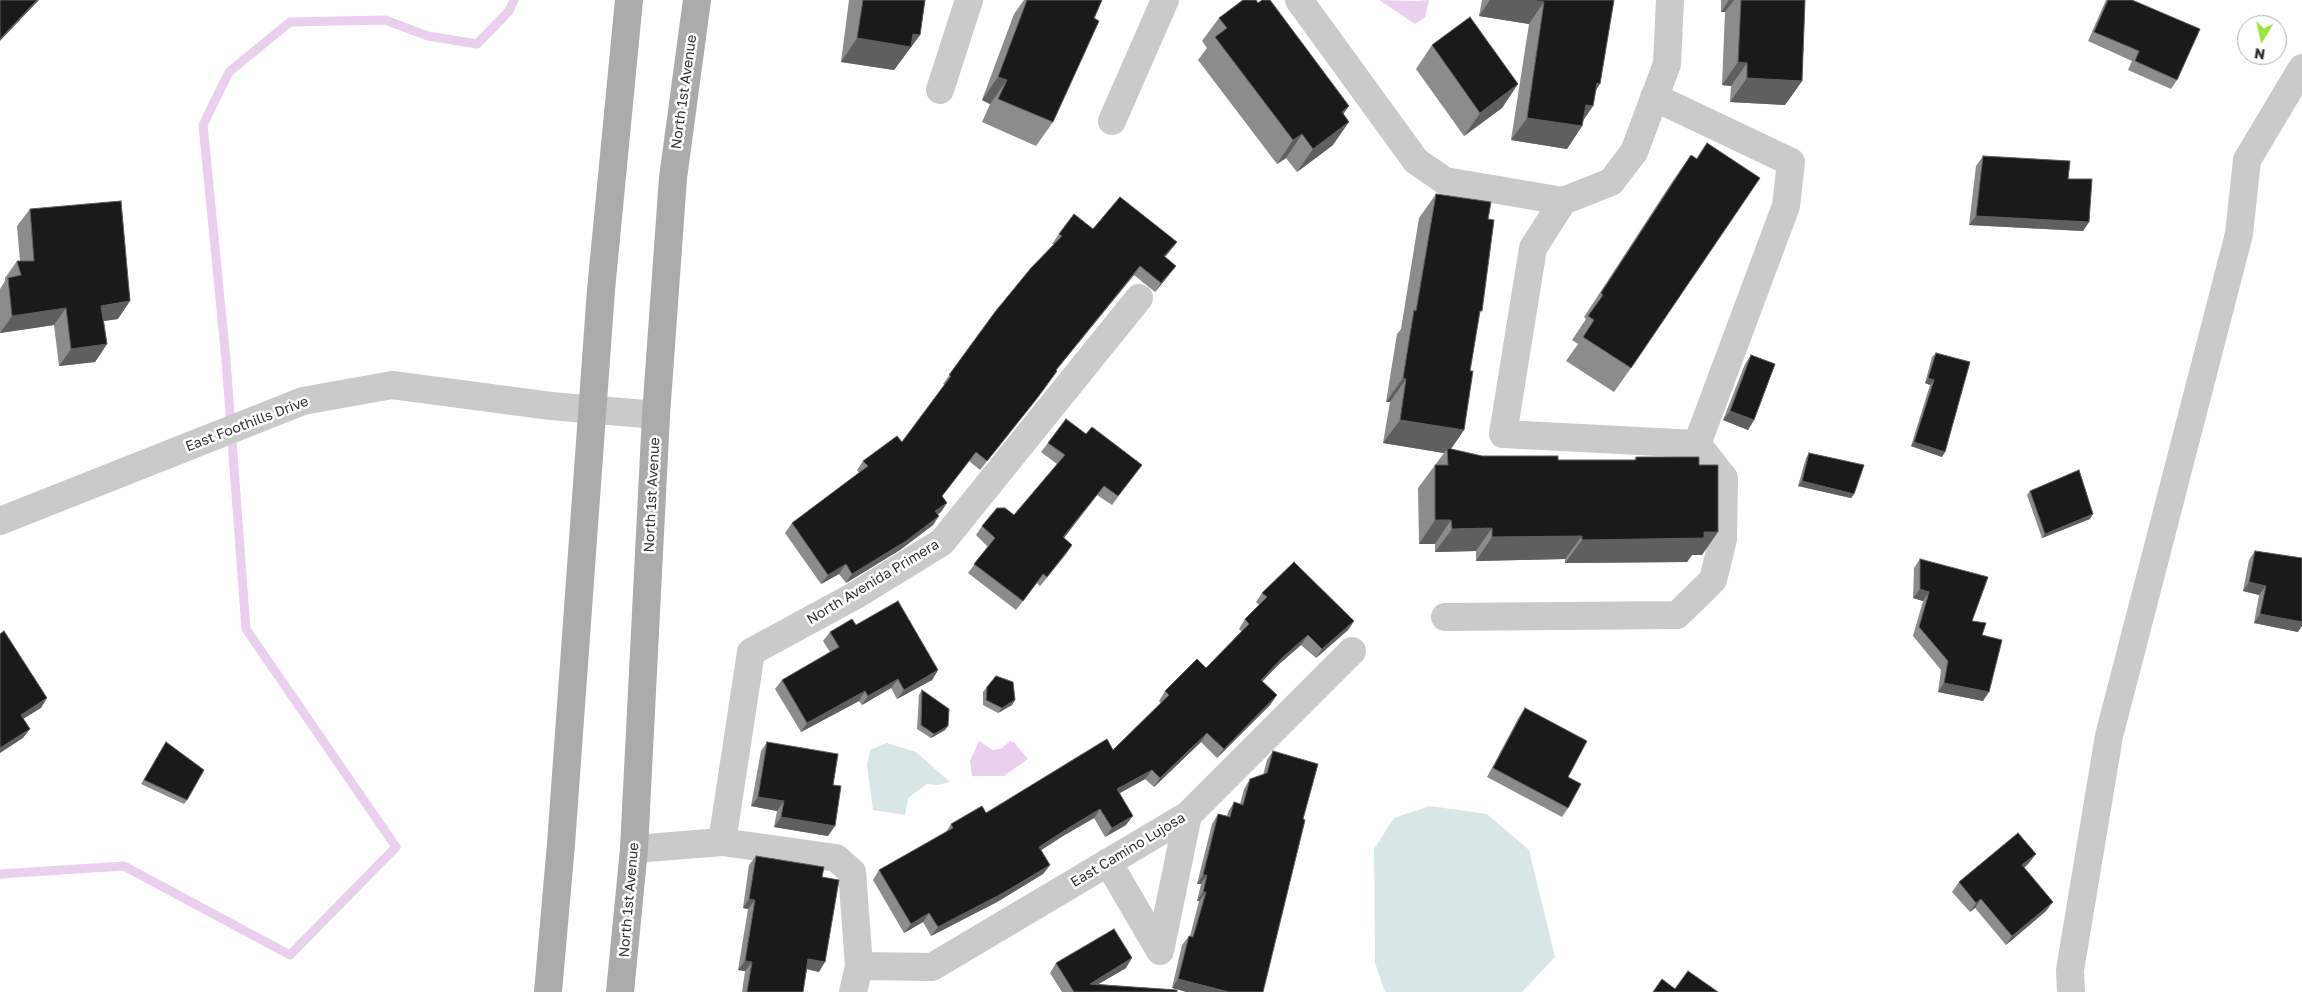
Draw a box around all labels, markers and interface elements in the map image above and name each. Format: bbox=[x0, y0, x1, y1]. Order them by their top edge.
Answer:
north arrow bbox=[2237, 15, 2287, 65]
street label: North 1st Avenue bbox=[668, 34, 700, 150]
text: N bbox=[2253, 45, 2266, 64]
street label: East Foothills Drive bbox=[183, 393, 311, 455]
street label: North 1st Avenue bbox=[641, 437, 663, 553]
street label: North Avenida Primera bbox=[804, 536, 942, 628]
street label: East Camino Lujosa bbox=[1068, 809, 1188, 891]
street label: North 1st Avenue bbox=[616, 842, 642, 958]

